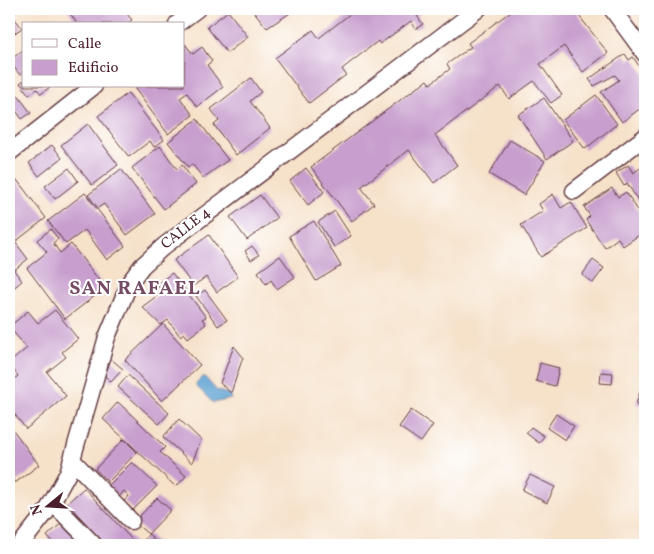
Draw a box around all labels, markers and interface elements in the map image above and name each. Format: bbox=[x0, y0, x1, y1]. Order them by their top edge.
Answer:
legend bbox=[22, 22, 185, 88]
text: Calle bbox=[68, 34, 101, 55]
text: Edificio bbox=[68, 58, 119, 79]
street label: CALLE 4 bbox=[157, 203, 215, 255]
district label: SAN RAFAEL bbox=[69, 275, 201, 303]
north arrow bbox=[22, 482, 72, 532]
text: N bbox=[26, 502, 48, 517]

